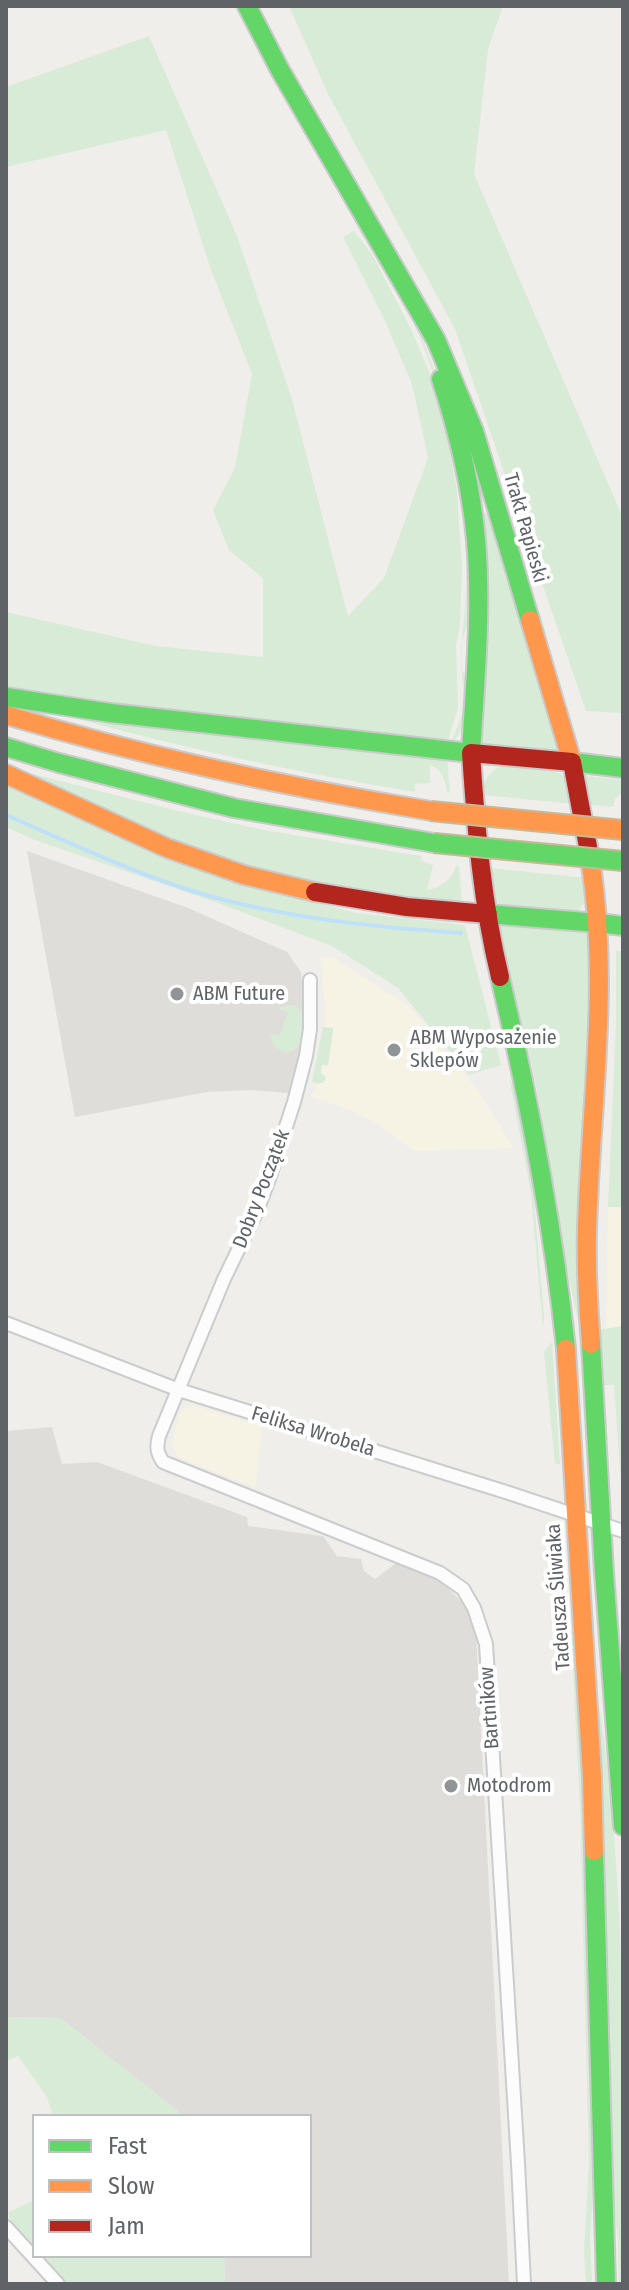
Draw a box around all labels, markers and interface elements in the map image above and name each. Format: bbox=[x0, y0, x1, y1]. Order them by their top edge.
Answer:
street label: Trakt Papieski bbox=[498, 470, 552, 586]
place label: ABM Future bbox=[193, 982, 285, 1006]
marker: ABM Future bbox=[168, 985, 186, 1003]
place label: ABM Wyposażenie Sklepów bbox=[410, 1026, 557, 1073]
marker: ABM Wyposażenie Sklepów bbox=[385, 1041, 403, 1059]
street label: Dobry Początek bbox=[228, 1126, 296, 1252]
street label: Feliksa Wrobela bbox=[248, 1402, 378, 1462]
street label: Tadeusza Śliwiaka bbox=[542, 1523, 576, 1671]
street label: Bartników bbox=[475, 1666, 505, 1750]
place label: Motodrom bbox=[467, 1774, 552, 1798]
marker: Motodrom bbox=[442, 1777, 460, 1795]
legend bbox=[32, 2114, 312, 2258]
text: Fast bbox=[108, 2132, 147, 2160]
text: Slow bbox=[108, 2172, 154, 2200]
text: Jam bbox=[108, 2212, 145, 2240]

